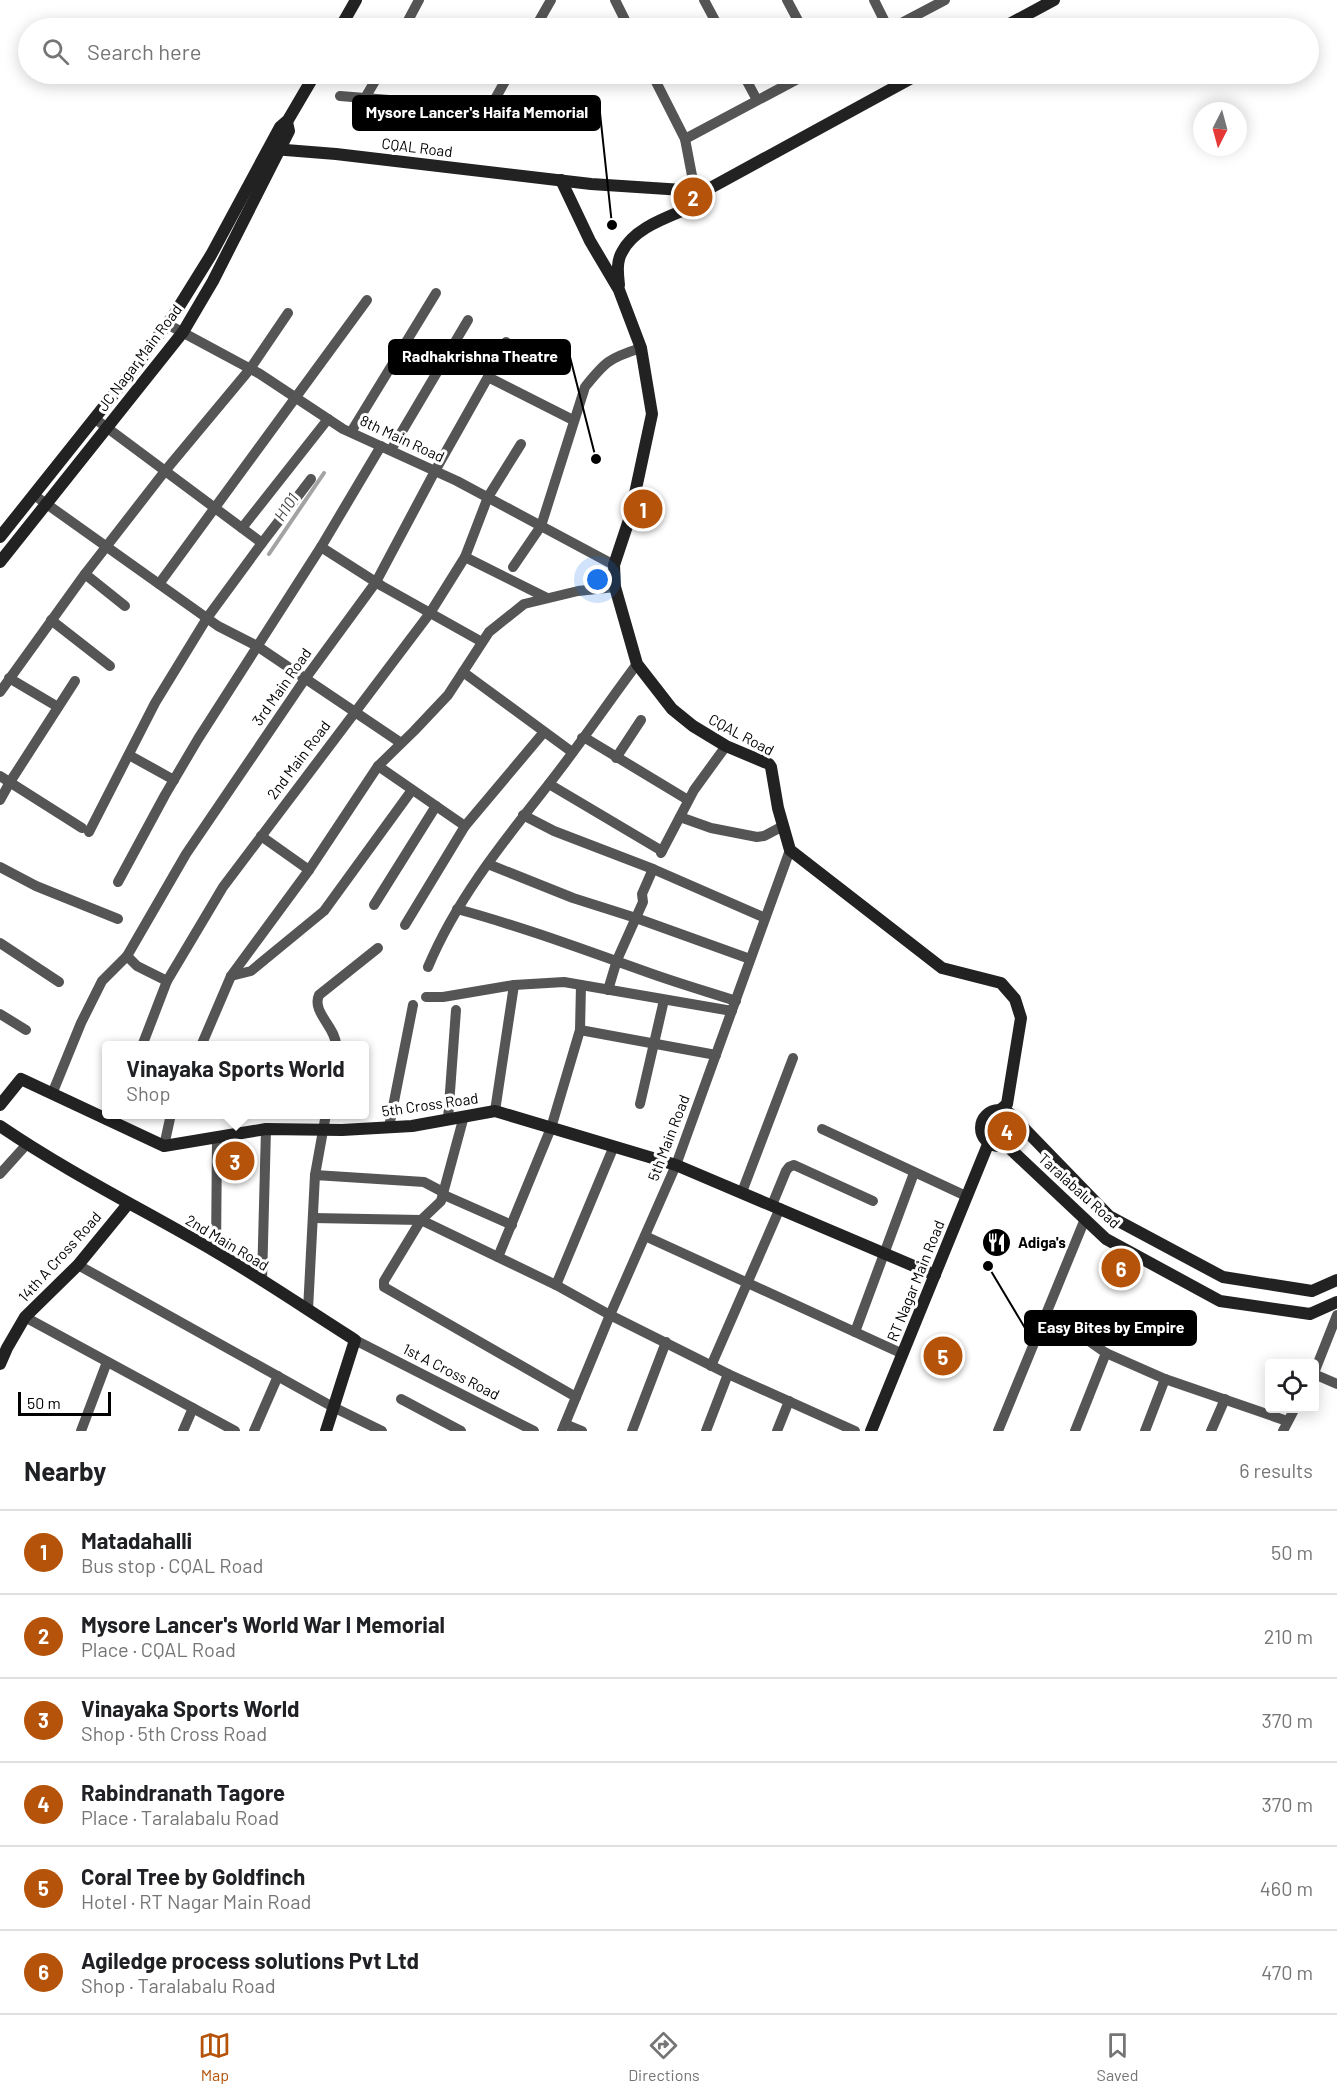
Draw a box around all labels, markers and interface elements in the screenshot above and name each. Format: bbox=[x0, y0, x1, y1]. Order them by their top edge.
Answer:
search box bbox=[18, 18, 1319, 84]
icon: search bbox=[39, 35, 72, 68]
text: Search here bbox=[87, 38, 201, 64]
callout: Mysore Lancer's Haifa Memorial bbox=[353, 96, 600, 130]
text: Mysore Lancer's Haifa Memorial bbox=[366, 102, 588, 121]
north arrow bbox=[1193, 102, 1247, 156]
street label: CQAL Road bbox=[381, 134, 454, 160]
pin: 2 bbox=[674, 174, 712, 220]
street label: JC Nagar Main Road bbox=[93, 300, 185, 414]
callout: Radhakrishna Theatre bbox=[389, 340, 570, 374]
text: Radhakrishna Theatre bbox=[402, 346, 558, 365]
street label: 8th Main Road bbox=[357, 411, 447, 465]
pin: 1 bbox=[624, 486, 662, 532]
water label: H101 bbox=[270, 489, 302, 524]
your location bbox=[583, 565, 612, 594]
street label: 3rd Main Road bbox=[248, 644, 315, 729]
street label: CQAL Road bbox=[706, 709, 777, 759]
street label: 2nd Main Road bbox=[263, 717, 334, 802]
popup bbox=[102, 1041, 369, 1119]
text: Vinayaka Sports World bbox=[126, 1055, 345, 1081]
text: Shop bbox=[126, 1081, 170, 1105]
street label: 5th Cross Road bbox=[380, 1088, 479, 1120]
street label: 5th Main Road bbox=[643, 1092, 693, 1183]
pin: 4 bbox=[988, 1108, 1026, 1154]
pin: 3 bbox=[216, 1138, 254, 1184]
street label: Taralabalu Road bbox=[1035, 1149, 1124, 1232]
street label: 14th A Cross Road bbox=[14, 1208, 104, 1305]
street label: 2nd Main Road bbox=[183, 1210, 272, 1274]
street label: RT Nagar Main Road bbox=[883, 1217, 948, 1344]
restaurant icon: Adiga's bbox=[981, 1227, 1013, 1259]
place label: Adiga's bbox=[1018, 1233, 1066, 1251]
pin: 6 bbox=[1102, 1246, 1140, 1290]
callout: Easy Bites by Empire bbox=[1025, 1311, 1196, 1345]
text: Easy Bites by Empire bbox=[1038, 1317, 1185, 1336]
pin: 5 bbox=[924, 1334, 962, 1378]
street label: 1st A Cross Road bbox=[400, 1339, 503, 1403]
map controls bbox=[1265, 1359, 1319, 1413]
button: locate bbox=[1265, 1359, 1319, 1413]
scale bar bbox=[18, 1389, 111, 1416]
text: 50 m bbox=[27, 1393, 61, 1412]
text: Nearby bbox=[24, 1455, 106, 1486]
text: 6 results bbox=[1239, 1458, 1313, 1482]
text: Matadahalli bbox=[81, 1527, 192, 1553]
text: 1 bbox=[40, 1540, 47, 1564]
text: 50 m bbox=[1271, 1540, 1313, 1564]
text: Bus stop · CQAL Road bbox=[81, 1553, 263, 1577]
text: Mysore Lancer's World War I Memorial bbox=[81, 1611, 445, 1637]
text: 2 bbox=[38, 1624, 49, 1648]
text: 210 m bbox=[1264, 1624, 1313, 1648]
text: Place · CQAL Road bbox=[81, 1637, 236, 1661]
text: Vinayaka Sports World bbox=[81, 1695, 300, 1721]
text: 3 bbox=[38, 1708, 49, 1732]
text: 370 m bbox=[1261, 1708, 1313, 1732]
text: Shop · 5th Cross Road bbox=[81, 1721, 267, 1745]
text: Rabindranath Tagore bbox=[81, 1779, 285, 1805]
text: 4 bbox=[37, 1792, 50, 1816]
text: 370 m bbox=[1261, 1792, 1313, 1816]
text: Place · Taralabalu Road bbox=[81, 1805, 279, 1829]
text: Coral Tree by Goldfinch bbox=[81, 1863, 305, 1889]
text: 5 bbox=[38, 1876, 49, 1900]
text: 460 m bbox=[1260, 1876, 1313, 1900]
text: Hotel · RT Nagar Main Road bbox=[81, 1889, 311, 1913]
text: Agiledge process solutions Pvt Ltd bbox=[81, 1947, 419, 1973]
text: 6 bbox=[38, 1960, 49, 1984]
text: 470 m bbox=[1261, 1960, 1313, 1984]
text: Shop · Taralabalu Road bbox=[81, 1973, 276, 1997]
tab: Map bbox=[198, 2029, 231, 2084]
tab: Directions bbox=[628, 2029, 700, 2084]
tab: Saved bbox=[1097, 2029, 1139, 2084]

